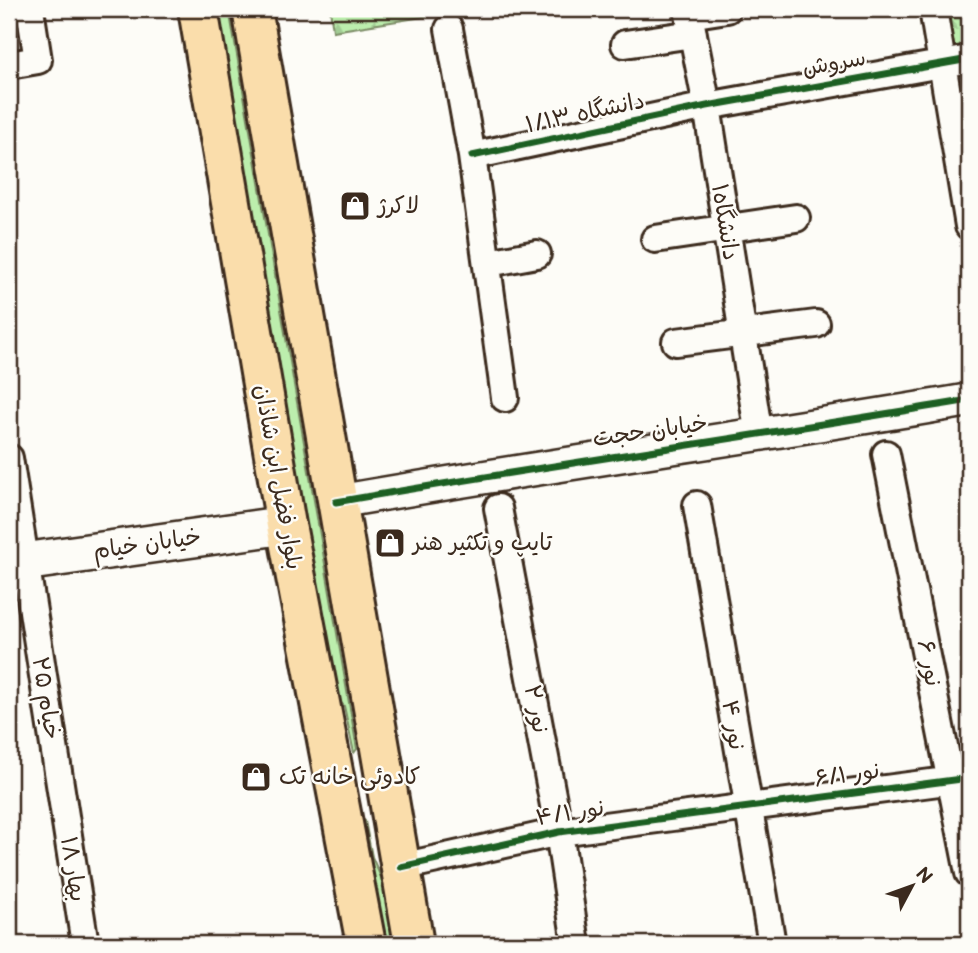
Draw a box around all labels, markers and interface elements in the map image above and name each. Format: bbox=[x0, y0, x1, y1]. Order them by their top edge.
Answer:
street label: سروش bbox=[800, 44, 868, 82]
street label: دانشگاه ۱/۱۳ bbox=[523, 87, 647, 139]
street label: دانشگاه۱ bbox=[705, 182, 745, 262]
shop icon: لاکرژ bbox=[338, 189, 372, 223]
place label: لاکرژ bbox=[376, 192, 419, 220]
street label: بلوار فضل ابن شاذان bbox=[248, 382, 308, 572]
street label: خیابان حجت bbox=[591, 409, 709, 453]
street label: خیابان خیام bbox=[91, 523, 203, 568]
shop icon: تایپ و تکثیر هنر bbox=[373, 526, 407, 560]
place label: تایپ و تکثیر هنر bbox=[411, 529, 552, 557]
street label: نور ۶ bbox=[911, 637, 947, 689]
street label: خیام ۲۵ bbox=[23, 655, 66, 742]
street label: نور ۲ bbox=[518, 683, 554, 735]
street label: نور ۴ bbox=[715, 698, 751, 752]
street label: نور ۶/۱ bbox=[813, 757, 881, 793]
shop icon: کادوئی خانه تک bbox=[239, 760, 273, 794]
place label: کادوئی خانه تک bbox=[279, 763, 420, 791]
street label: نور ۴/۱ bbox=[534, 794, 606, 832]
street label: بهار ۱۸ bbox=[54, 834, 92, 904]
north arrow bbox=[876, 852, 946, 922]
text: N bbox=[910, 863, 937, 889]

